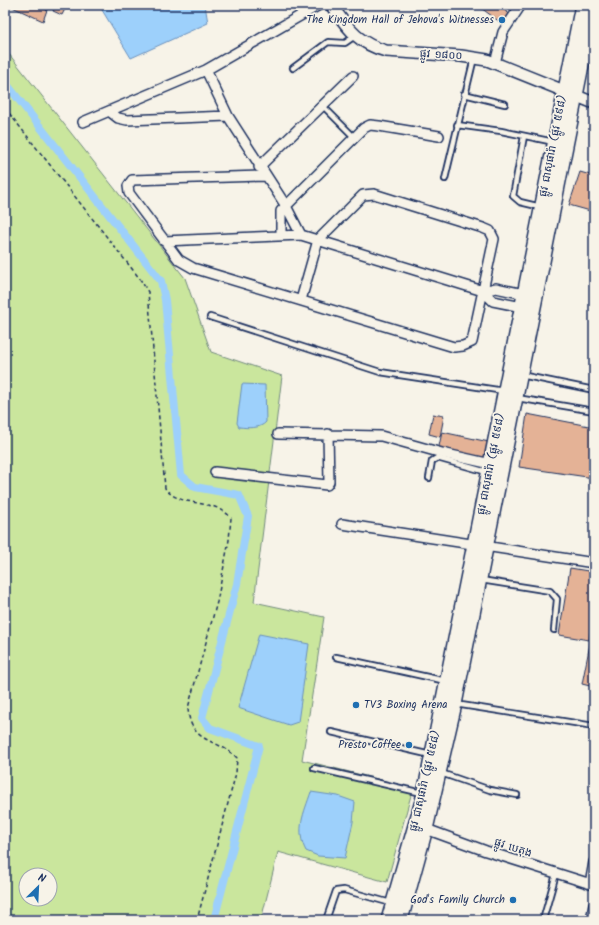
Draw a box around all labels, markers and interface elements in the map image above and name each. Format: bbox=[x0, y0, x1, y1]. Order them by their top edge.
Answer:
place label: The Kingdom Hall of Jehova's Witnesses bbox=[306, 11, 494, 29]
marker: The Kingdom Hall of Jehova's Witnesses bbox=[497, 15, 507, 25]
street label: ផ្លូវ ១៨០០ bbox=[419, 45, 463, 65]
street label: ផ្លូវ ជាសុផារ៉ា (ផ្លូវ ៥៩៨) bbox=[534, 93, 572, 199]
street label: ផ្លូវ ជាសុផារ៉ា (ផ្លូវ ៥៩៨) bbox=[472, 411, 510, 517]
place label: TV3 Boxing Arena bbox=[364, 696, 448, 714]
marker: TV3 Boxing Arena bbox=[351, 700, 361, 710]
street label: ផ្លូវ ជាសុផារ៉ា (ផ្លូវ ៥៩៨) bbox=[405, 729, 446, 834]
place label: Presto Coffee bbox=[338, 736, 401, 754]
marker: Presto Coffee bbox=[404, 740, 414, 750]
street label: ផ្លូវ បេតុង bbox=[492, 833, 534, 863]
north arrow bbox=[18, 867, 58, 907]
text: N bbox=[35, 869, 49, 888]
place label: God's Family Church bbox=[410, 891, 505, 909]
marker: God's Family Church bbox=[508, 895, 518, 905]

